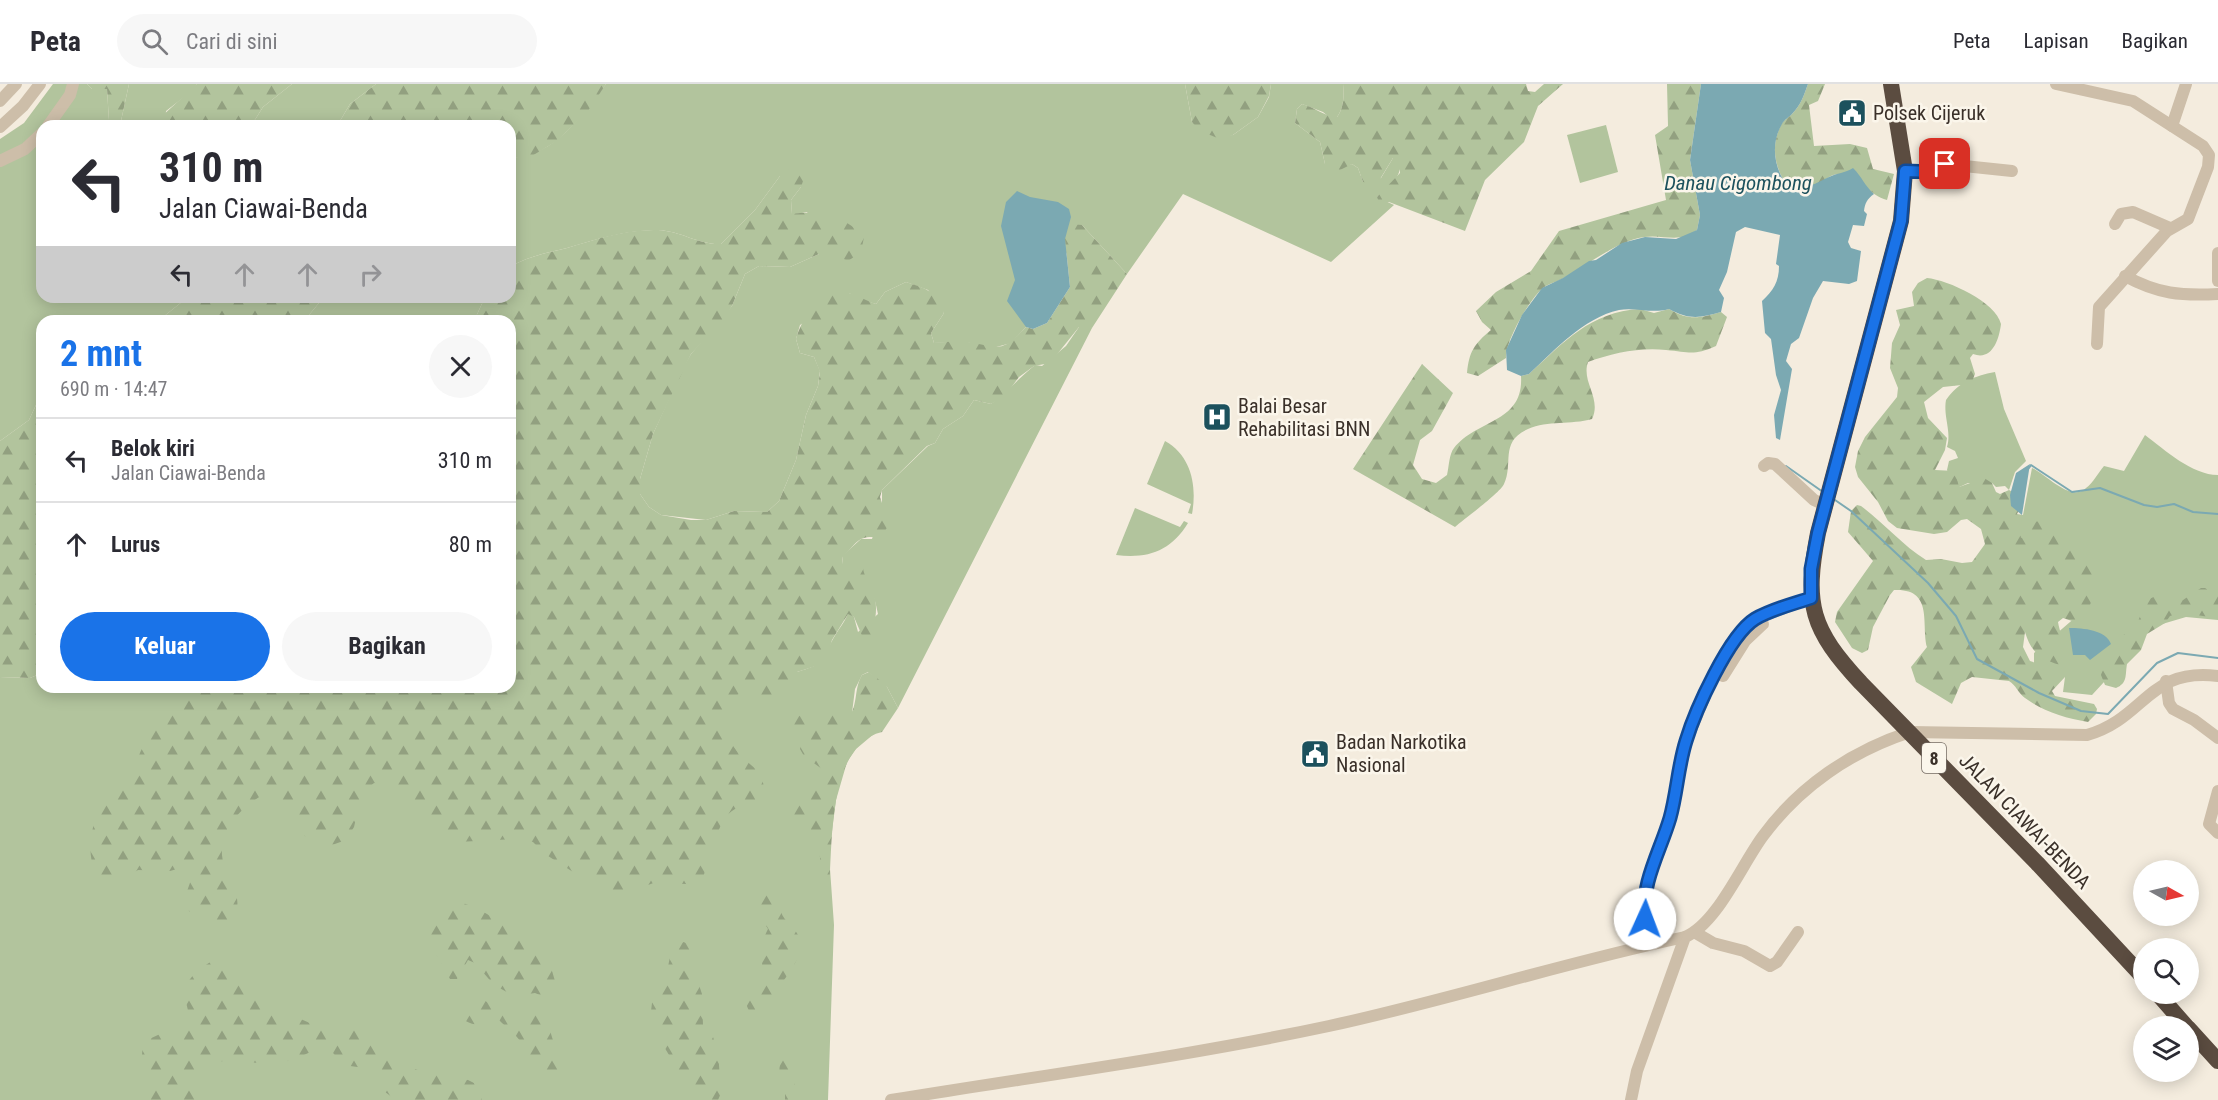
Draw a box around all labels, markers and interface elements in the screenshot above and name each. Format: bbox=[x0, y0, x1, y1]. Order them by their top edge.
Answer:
search box bbox=[117, 14, 537, 68]
text: Peta bbox=[30, 25, 81, 58]
icon: search bbox=[138, 25, 171, 58]
text: Cari di sini bbox=[186, 29, 278, 54]
text: Peta bbox=[1953, 29, 1991, 53]
text: Lapisan bbox=[2024, 29, 2089, 53]
text: Bagikan bbox=[2122, 29, 2188, 53]
public building icon: Polsek Cijeruk bbox=[1836, 97, 1868, 129]
place label: Polsek Cijeruk bbox=[1873, 101, 1985, 125]
pin bbox=[1919, 138, 1970, 189]
text: 310 m bbox=[159, 143, 264, 192]
icon: left bbox=[60, 144, 138, 222]
icon: arrive bbox=[1928, 147, 1961, 180]
water label: Danau Cigombong bbox=[1664, 171, 1812, 195]
text: Jalan Ciawai-Benda bbox=[159, 193, 368, 225]
icon: left bbox=[165, 258, 198, 291]
icon: ahead bbox=[228, 258, 261, 291]
icon: ahead bbox=[291, 258, 324, 291]
icon: right bbox=[354, 258, 387, 291]
text: 2 mnt bbox=[60, 333, 142, 375]
button: close bbox=[429, 335, 492, 398]
text: 690 m · 14:47 bbox=[60, 377, 167, 401]
place label: Balai Besar Rehabilitasi BNN bbox=[1238, 394, 1370, 441]
hospital icon: Balai Besar Rehabilitasi BNN bbox=[1201, 401, 1233, 433]
text: Belok kiri bbox=[111, 436, 195, 461]
icon: left bbox=[60, 444, 93, 477]
text: 310 m bbox=[438, 448, 492, 473]
text: Jalan Ciawai-Benda bbox=[111, 461, 266, 485]
icon: ahead bbox=[60, 528, 93, 561]
text: Lurus bbox=[111, 532, 160, 557]
text: 80 m bbox=[449, 532, 492, 557]
button: Keluar bbox=[60, 612, 270, 681]
button: Bagikan bbox=[282, 612, 492, 681]
place label: Badan Narkotika Nasional bbox=[1336, 730, 1467, 777]
public building icon: Badan Narkotika Nasional bbox=[1299, 738, 1331, 770]
road number: 8 bbox=[1922, 743, 1946, 773]
street label: JALAN CIAWAI-BENDA bbox=[1954, 748, 2096, 894]
north arrow bbox=[2133, 860, 2199, 926]
map controls bbox=[2133, 860, 2199, 1082]
position arrow bbox=[1613, 887, 1677, 951]
button: search bbox=[2133, 938, 2199, 1004]
button: layers bbox=[2133, 1016, 2199, 1082]

